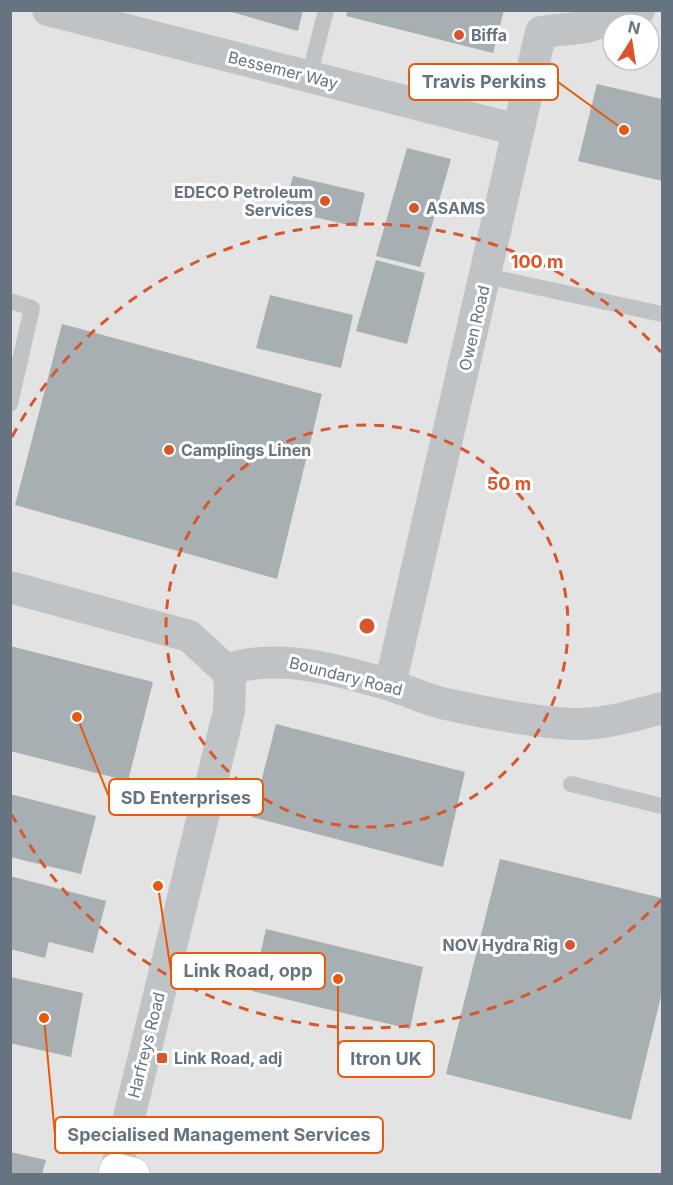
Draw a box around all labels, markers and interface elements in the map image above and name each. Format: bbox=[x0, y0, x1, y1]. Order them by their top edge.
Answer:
north arrow bbox=[601, 12, 661, 72]
text: N bbox=[626, 16, 642, 38]
place label: Biffa bbox=[471, 25, 507, 45]
marker: Biffa bbox=[452, 28, 466, 42]
street label: Bessemer Way bbox=[226, 47, 340, 93]
callout: Travis Perkins bbox=[409, 64, 558, 100]
text: Travis Perkins bbox=[422, 71, 546, 92]
place label: EDECO Petroleum Services bbox=[174, 182, 313, 220]
marker: EDECO Petroleum Services bbox=[318, 194, 332, 208]
place label: ASAMS bbox=[426, 198, 485, 218]
marker: ASAMS bbox=[407, 201, 421, 215]
text: 100 m bbox=[511, 251, 563, 272]
street label: Owen Road bbox=[454, 283, 494, 373]
place label: Camplings Linen bbox=[181, 440, 311, 460]
marker: Camplings Linen bbox=[162, 443, 176, 457]
text: 50 m bbox=[487, 473, 531, 494]
centre of rings bbox=[357, 616, 377, 636]
street label: Boundary Road bbox=[287, 652, 405, 700]
callout: SD Enterprises bbox=[109, 779, 263, 815]
text: SD Enterprises bbox=[121, 787, 251, 808]
place label: NOV Hydra Rig bbox=[443, 935, 558, 955]
marker: NOV Hydra Rig bbox=[563, 938, 577, 952]
callout: Link Road, opp bbox=[171, 953, 325, 989]
text: Link Road, opp bbox=[183, 960, 313, 981]
street label: Harfreys Road bbox=[123, 990, 169, 1100]
callout: Itron UK bbox=[338, 1041, 434, 1077]
place label: Link Road, adj bbox=[174, 1048, 282, 1068]
text: Itron UK bbox=[350, 1048, 422, 1069]
marker: Link Road, adj bbox=[155, 1051, 169, 1065]
callout: Specialised Management Services bbox=[55, 1117, 383, 1153]
text: Specialised Management Services bbox=[67, 1124, 371, 1145]

